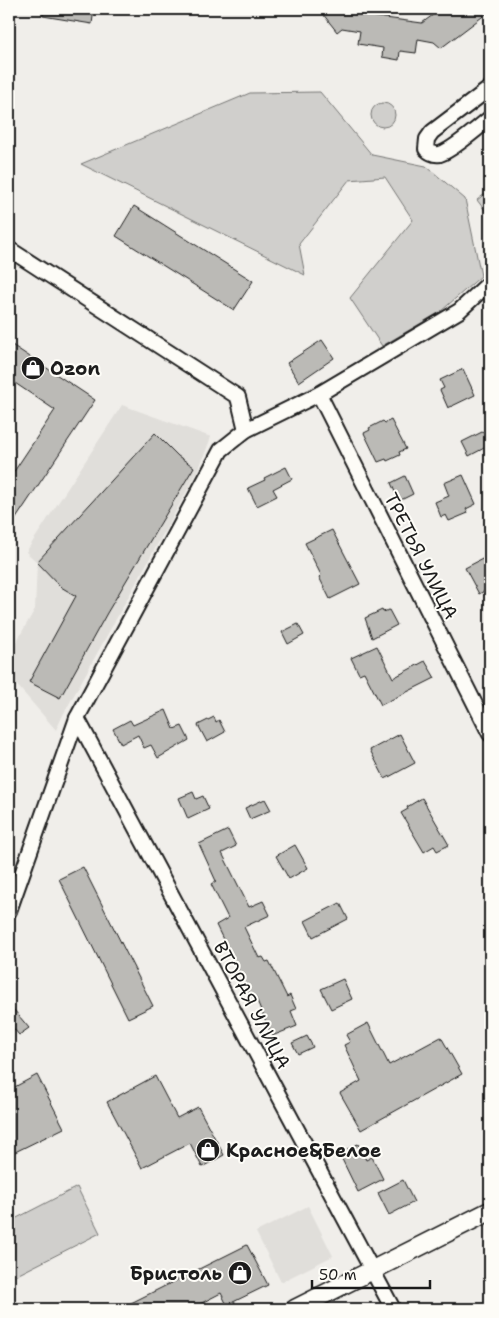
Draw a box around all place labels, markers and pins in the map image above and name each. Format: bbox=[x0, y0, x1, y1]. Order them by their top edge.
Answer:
shop icon: Ozon bbox=[20, 355, 46, 381]
place label: Ozon bbox=[50, 356, 100, 381]
shop icon: Красное&Белое bbox=[195, 1137, 221, 1163]
place label: Красное&Белое bbox=[226, 1138, 381, 1163]
shop icon: Бристоль bbox=[227, 1260, 253, 1286]
place label: Бристоль bbox=[130, 1261, 222, 1286]

